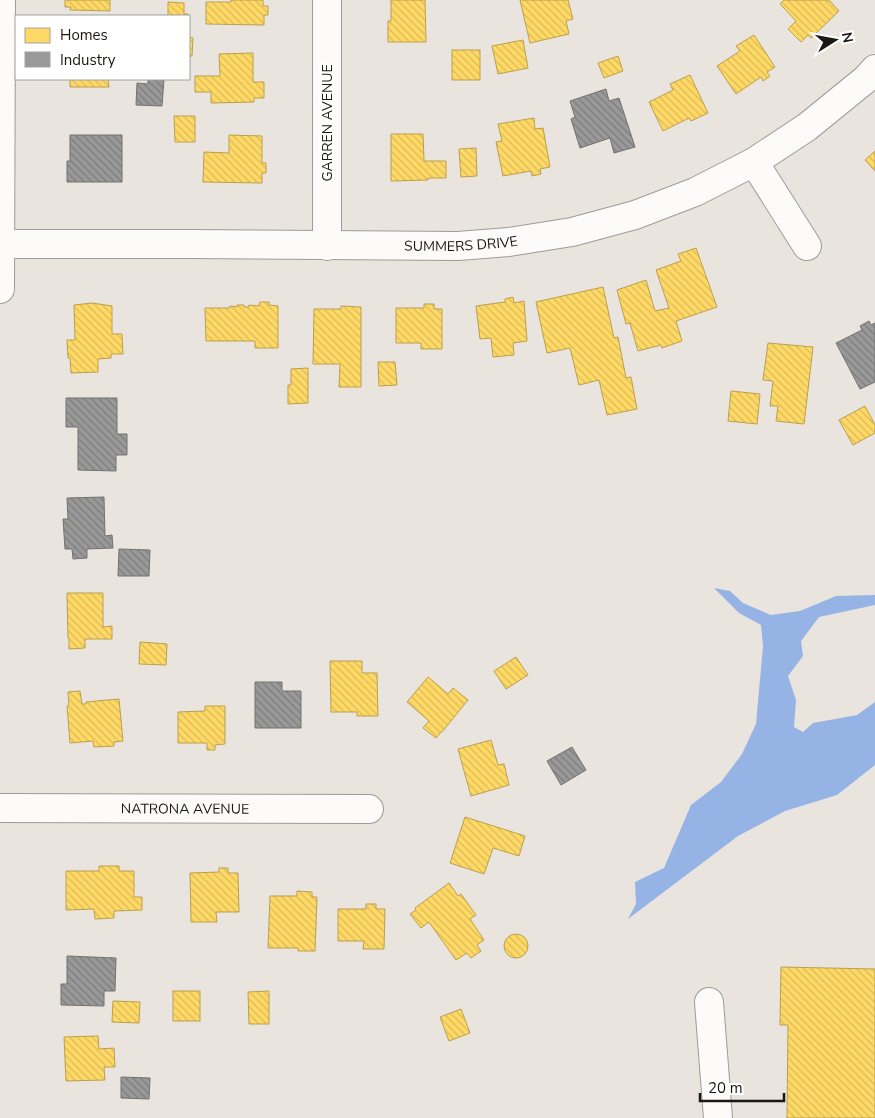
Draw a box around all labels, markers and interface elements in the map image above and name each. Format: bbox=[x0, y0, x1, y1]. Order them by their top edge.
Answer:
legend bbox=[15, 15, 190, 80]
north arrow bbox=[810, 15, 860, 65]
text: Homes bbox=[60, 25, 108, 45]
text: N bbox=[837, 31, 858, 45]
text: Industry bbox=[60, 50, 116, 70]
street label: GARREN AVENUE bbox=[318, 64, 337, 182]
street label: SUMMERS DRIVE bbox=[404, 231, 519, 256]
street label: NATRONA AVENUE bbox=[121, 799, 249, 818]
scale bar bbox=[700, 1070, 784, 1102]
text: 20 m bbox=[708, 1078, 743, 1098]

